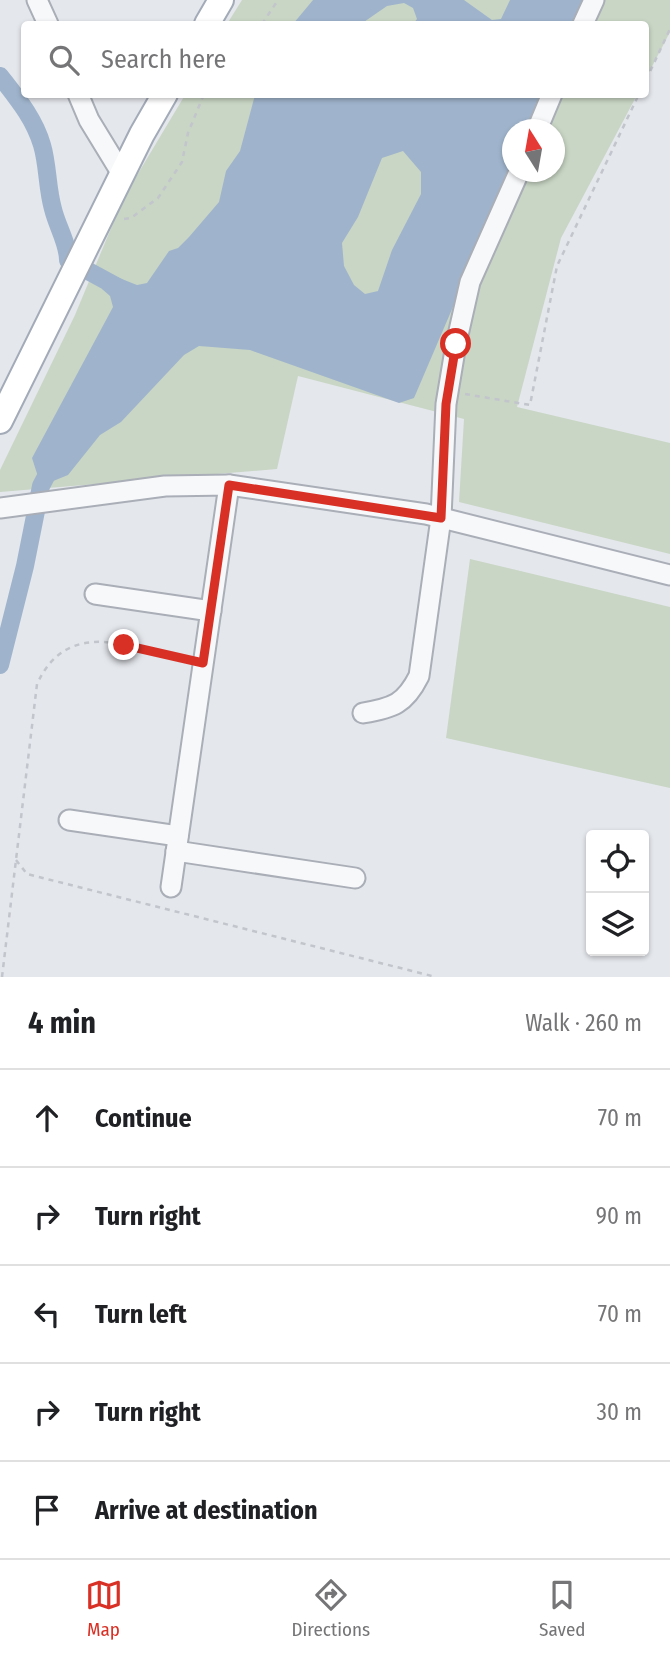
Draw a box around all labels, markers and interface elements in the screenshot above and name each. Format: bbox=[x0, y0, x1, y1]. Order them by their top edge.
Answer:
search box bbox=[21, 21, 649, 98]
icon: search bbox=[45, 41, 83, 79]
text: Search here bbox=[101, 44, 226, 75]
north arrow bbox=[502, 119, 565, 182]
route start bbox=[440, 328, 471, 359]
route end bbox=[108, 629, 139, 660]
map controls bbox=[586, 830, 649, 956]
button: locate bbox=[586, 830, 649, 893]
button: layers bbox=[586, 893, 649, 956]
text: 4 min bbox=[28, 1005, 96, 1041]
text: Walk · 260 m bbox=[525, 1009, 642, 1037]
icon: ahead bbox=[28, 1099, 66, 1137]
text: Continue bbox=[95, 1103, 192, 1134]
text: 70 m bbox=[598, 1104, 642, 1132]
icon: right bbox=[28, 1197, 66, 1235]
text: Turn right bbox=[95, 1201, 201, 1232]
text: 90 m bbox=[596, 1202, 642, 1230]
icon: left bbox=[28, 1295, 66, 1333]
text: Turn left bbox=[95, 1299, 187, 1330]
text: 70 m bbox=[598, 1300, 642, 1328]
icon: right bbox=[28, 1393, 66, 1431]
text: Turn right bbox=[95, 1397, 201, 1428]
text: 30 m bbox=[597, 1398, 642, 1426]
icon: arrive bbox=[28, 1491, 66, 1529]
text: Arrive at destination bbox=[95, 1495, 318, 1526]
tab: Map bbox=[85, 1576, 123, 1641]
tab: Directions bbox=[292, 1576, 370, 1641]
tab: Saved bbox=[539, 1576, 585, 1641]

